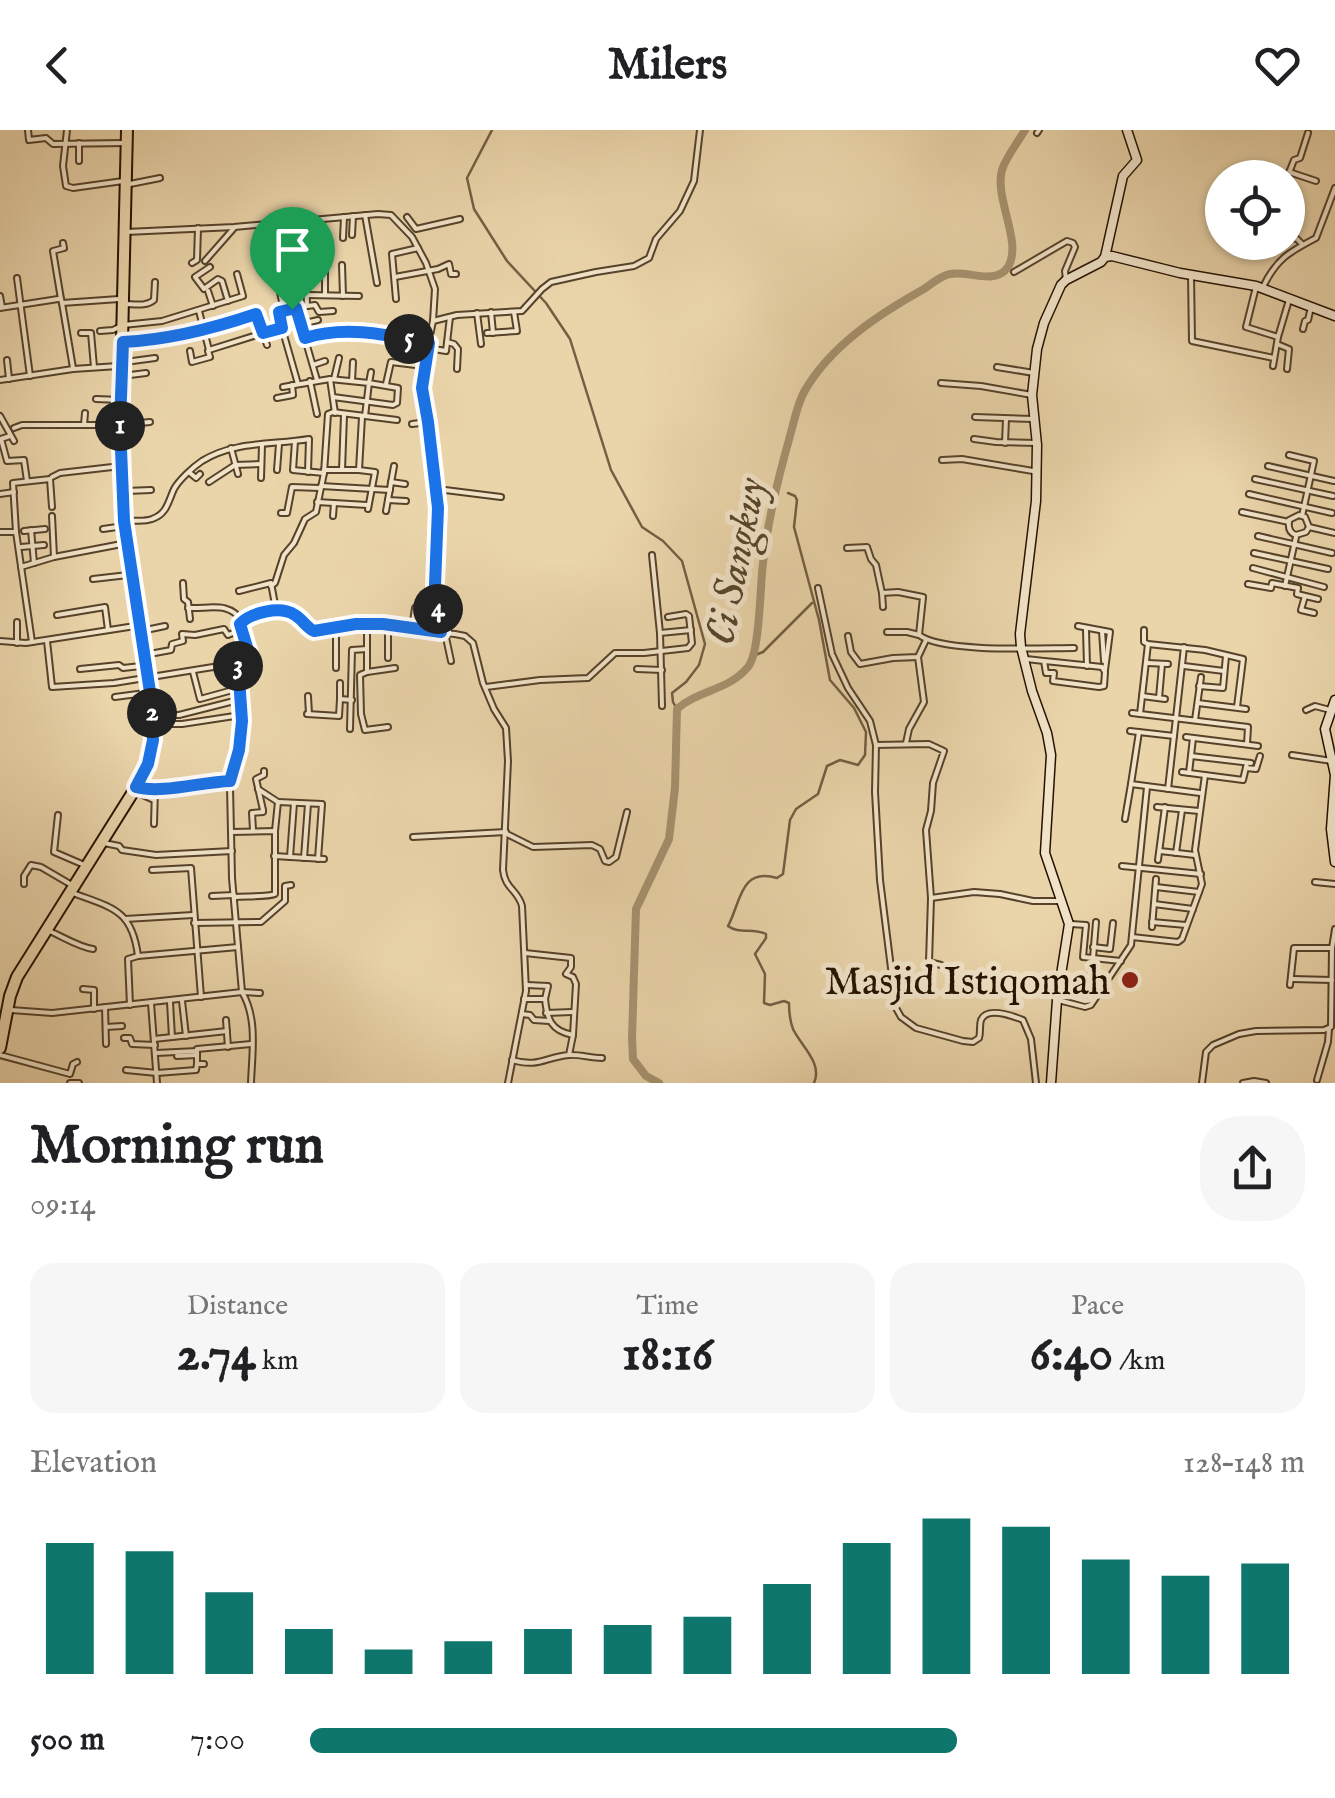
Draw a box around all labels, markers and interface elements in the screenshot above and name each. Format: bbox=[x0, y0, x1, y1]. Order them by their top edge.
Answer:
text: Milers bbox=[608, 37, 727, 94]
icon: back bbox=[30, 38, 85, 93]
icon: heart bbox=[1250, 38, 1305, 93]
map controls bbox=[1205, 160, 1305, 260]
button: locate bbox=[1205, 160, 1305, 260]
pin bbox=[250, 207, 335, 310]
icon: arrive bbox=[265, 222, 320, 277]
pin: 5 bbox=[384, 314, 434, 364]
text: 5 bbox=[404, 321, 414, 356]
pin: 1 bbox=[95, 401, 145, 451]
text: 1 bbox=[115, 408, 125, 443]
water label: Ci Sangkuy bbox=[695, 473, 781, 650]
pin: 4 bbox=[413, 584, 463, 634]
text: 4 bbox=[431, 591, 445, 626]
pin: 3 bbox=[213, 641, 263, 691]
text: 3 bbox=[233, 648, 243, 683]
pin: 2 bbox=[127, 688, 177, 738]
text: 2 bbox=[145, 695, 159, 730]
place label: Masjid Istiqomah bbox=[824, 958, 1110, 1009]
marker: Masjid Istiqomah bbox=[1119, 969, 1141, 991]
text: Morning run bbox=[30, 1112, 324, 1182]
button: share bbox=[1200, 1116, 1305, 1221]
text: 09:14 bbox=[30, 1185, 96, 1226]
text: Distance bbox=[187, 1289, 288, 1324]
text: Time bbox=[636, 1289, 699, 1324]
text: Pace bbox=[1071, 1289, 1124, 1324]
text: 2.74 bbox=[176, 1324, 256, 1387]
text: 18:16 bbox=[622, 1324, 713, 1387]
text: 6:40 bbox=[1030, 1324, 1113, 1387]
text: km bbox=[256, 1344, 299, 1379]
text: /km bbox=[1113, 1344, 1165, 1379]
text: Elevation bbox=[30, 1443, 157, 1484]
text: 128–148 m bbox=[1183, 1443, 1305, 1484]
text: 500 m bbox=[30, 1720, 105, 1761]
text: 7:00 bbox=[190, 1720, 245, 1761]

